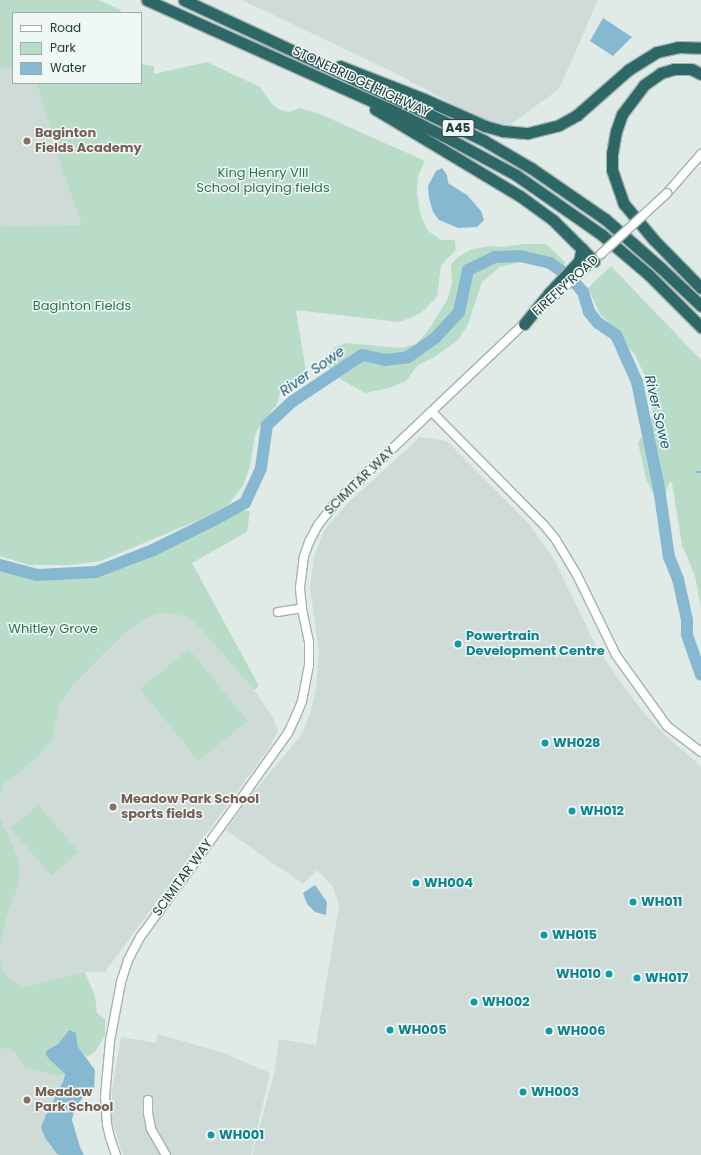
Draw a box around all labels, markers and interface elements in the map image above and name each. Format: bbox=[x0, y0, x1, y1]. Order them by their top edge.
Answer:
legend bbox=[12, 12, 142, 84]
text: Road bbox=[50, 19, 81, 36]
text: Park bbox=[50, 39, 76, 56]
street label: STONEBRIDGE HIGHWAY bbox=[290, 43, 432, 121]
text: Water bbox=[50, 59, 86, 76]
road number: A45 bbox=[441, 118, 475, 138]
place label: Baginton Fields Academy bbox=[35, 126, 142, 157]
marker: Baginton Fields Academy bbox=[22, 136, 32, 146]
park label: King Henry VIII School playing fields bbox=[196, 166, 330, 197]
street label: FIREFLY ROAD bbox=[530, 252, 602, 320]
park label: Baginton Fields bbox=[33, 298, 131, 314]
water label: River Sowe bbox=[276, 343, 348, 399]
water label: River Sowe bbox=[641, 373, 675, 451]
street label: SCIMITAR WAY bbox=[322, 444, 398, 518]
park label: Whitley Grove bbox=[8, 621, 98, 637]
place label: Powertrain Development Centre bbox=[466, 629, 605, 660]
marker: Powertrain Development Centre bbox=[453, 639, 463, 649]
place label: WH028 bbox=[553, 735, 601, 751]
marker: WH028 bbox=[540, 738, 550, 748]
place label: Meadow Park School sports fields bbox=[121, 792, 259, 823]
marker: Meadow Park School sports fields bbox=[108, 802, 118, 812]
place label: WH012 bbox=[580, 803, 624, 819]
marker: WH012 bbox=[567, 806, 577, 816]
street label: SCIMITAR WAY bbox=[150, 836, 216, 920]
place label: WH004 bbox=[424, 875, 473, 891]
marker: WH004 bbox=[411, 878, 421, 888]
place label: WH011 bbox=[641, 894, 682, 910]
marker: WH011 bbox=[628, 897, 638, 907]
place label: WH015 bbox=[552, 927, 597, 943]
marker: WH015 bbox=[539, 930, 549, 940]
place label: WH010 bbox=[556, 966, 601, 982]
marker: WH010 bbox=[604, 969, 614, 979]
place label: WH017 bbox=[645, 970, 688, 986]
marker: WH017 bbox=[632, 973, 642, 983]
place label: WH002 bbox=[482, 994, 530, 1010]
marker: WH002 bbox=[469, 997, 479, 1007]
place label: WH005 bbox=[398, 1022, 447, 1038]
place label: WH006 bbox=[557, 1023, 605, 1039]
marker: WH005 bbox=[385, 1025, 395, 1035]
marker: WH006 bbox=[544, 1026, 554, 1036]
place label: WH003 bbox=[531, 1084, 579, 1100]
place label: Meadow Park School bbox=[35, 1085, 113, 1116]
marker: WH003 bbox=[518, 1087, 528, 1097]
marker: Meadow Park School bbox=[22, 1095, 32, 1105]
place label: WH001 bbox=[219, 1127, 264, 1143]
marker: WH001 bbox=[206, 1130, 216, 1140]

